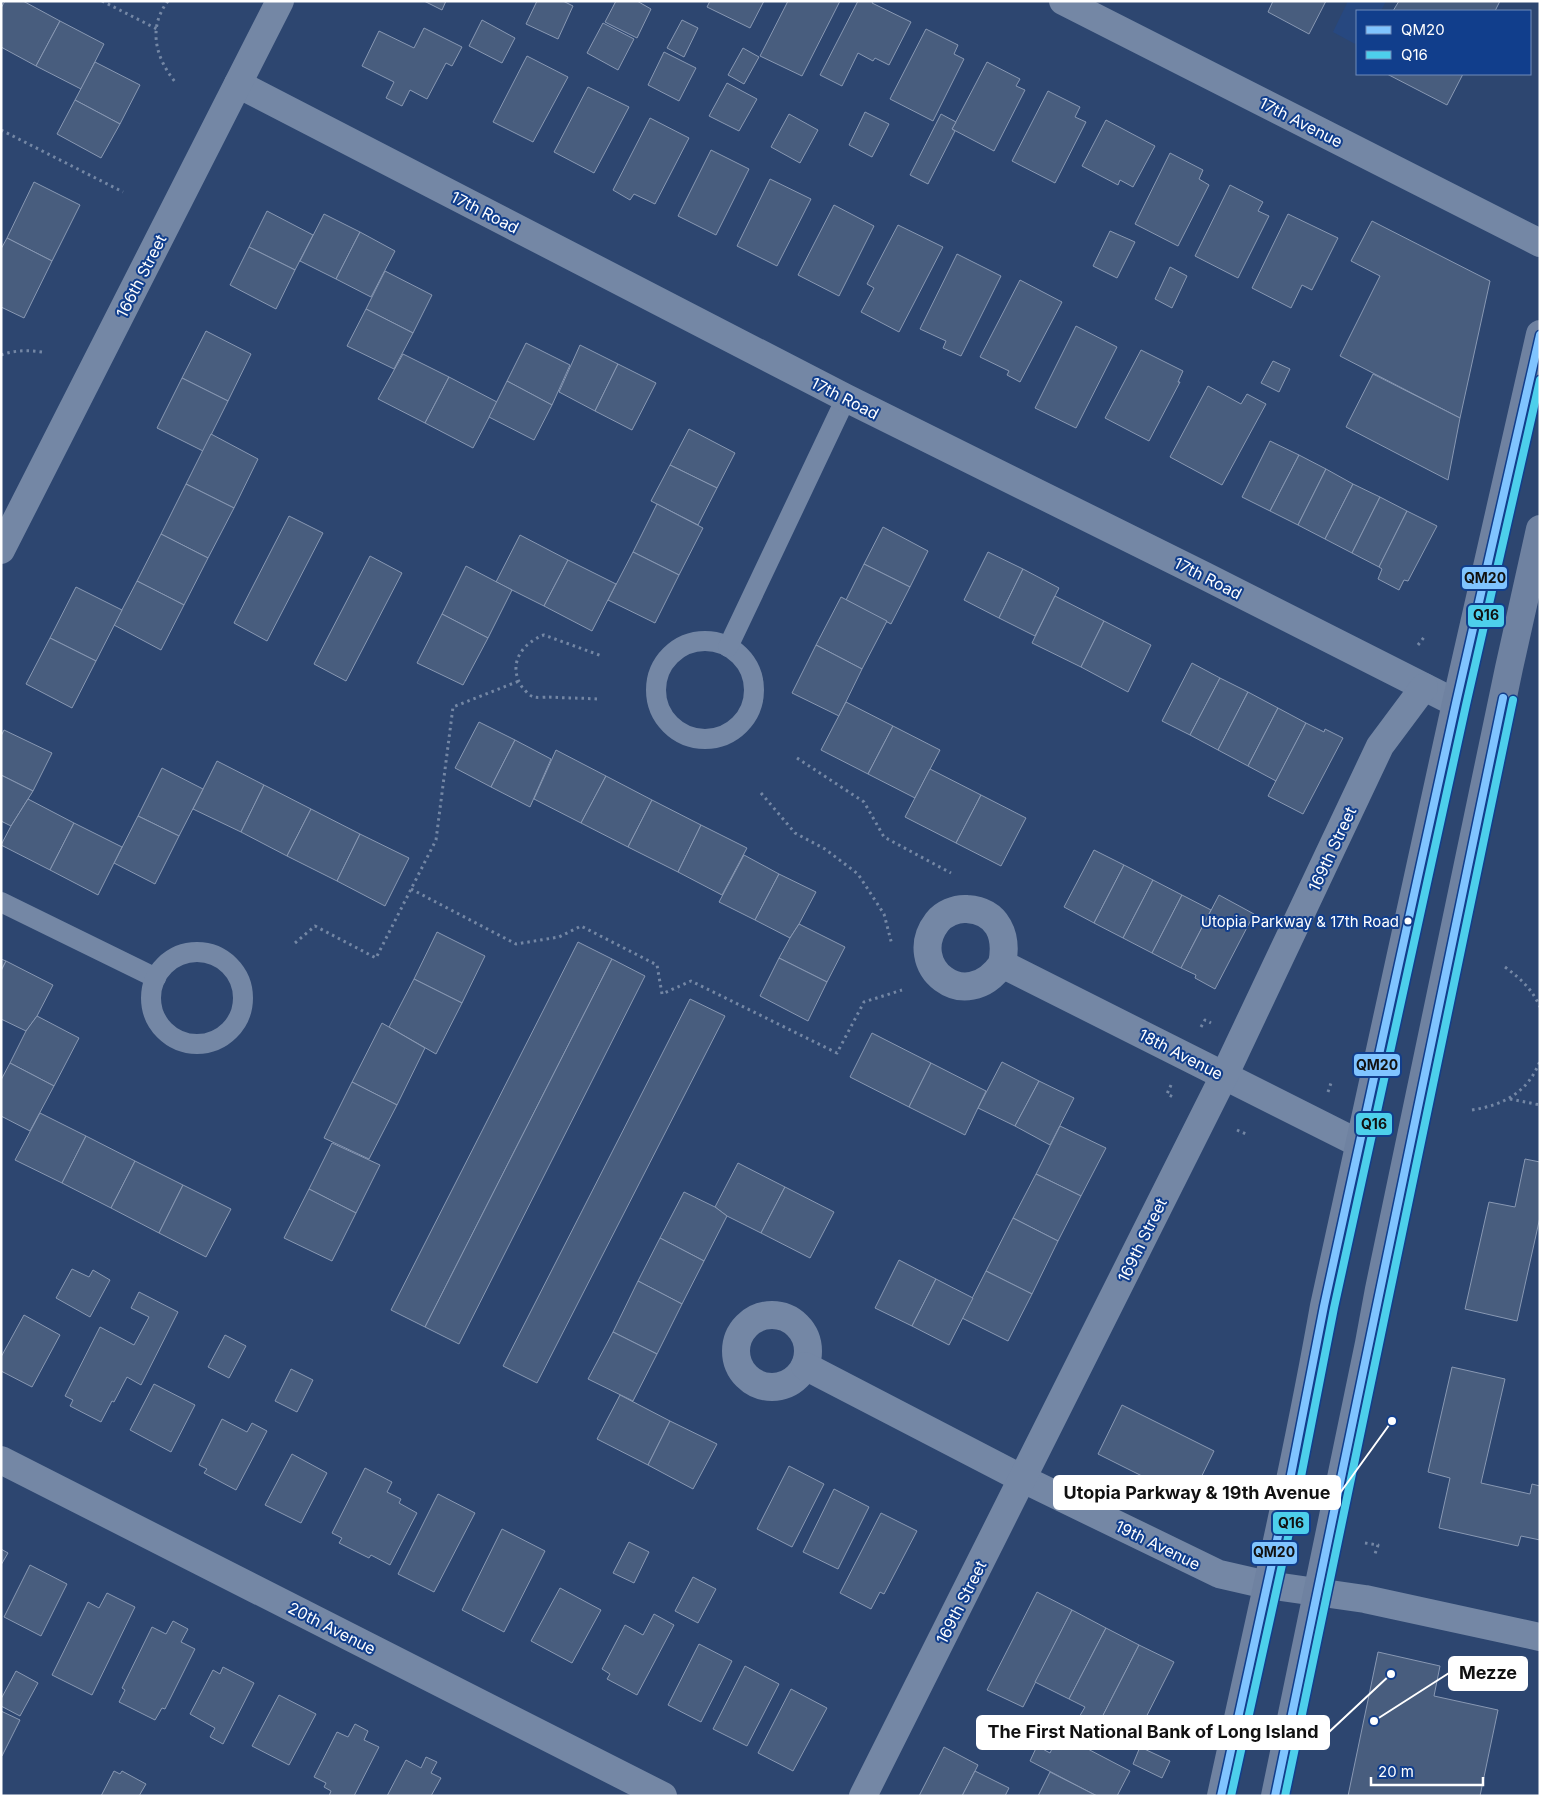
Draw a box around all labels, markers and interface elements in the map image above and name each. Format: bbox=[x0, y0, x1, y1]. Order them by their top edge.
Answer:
legend bbox=[1356, 10, 1531, 75]
text: QM20 bbox=[1401, 20, 1445, 39]
text: Q16 bbox=[1401, 45, 1428, 64]
street label: 17th Avenue bbox=[1256, 92, 1346, 152]
street label: 17th Road bbox=[448, 186, 522, 238]
street label: 166th Street bbox=[112, 231, 170, 321]
street label: 17th Road bbox=[808, 372, 882, 424]
street label: 17th Road bbox=[1171, 552, 1245, 604]
line badge: QM20 bbox=[1461, 566, 1508, 590]
text: QM20 bbox=[1464, 569, 1506, 586]
line badge: Q16 bbox=[1467, 604, 1505, 628]
text: Q16 bbox=[1473, 606, 1499, 623]
street label: 169th Street bbox=[1304, 804, 1360, 894]
place label: Utopia Parkway & 17th Road bbox=[1201, 912, 1399, 931]
marker: Utopia Parkway & 17th Road bbox=[1403, 916, 1413, 926]
street label: 18th Avenue bbox=[1136, 1024, 1226, 1084]
line badge: QM20 bbox=[1353, 1053, 1401, 1077]
text: QM20 bbox=[1356, 1056, 1398, 1073]
line badge: Q16 bbox=[1355, 1112, 1393, 1136]
text: Q16 bbox=[1361, 1115, 1387, 1132]
street label: 169th Street bbox=[1113, 1195, 1171, 1285]
callout: Utopia Parkway & 19th Avenue bbox=[1054, 1476, 1340, 1509]
text: Utopia Parkway & 19th Avenue bbox=[1064, 1482, 1331, 1503]
line badge: Q16 bbox=[1272, 1511, 1310, 1535]
text: Q16 bbox=[1278, 1514, 1304, 1531]
street label: 19th Avenue bbox=[1112, 1516, 1204, 1574]
line badge: QM20 bbox=[1251, 1541, 1298, 1565]
text: QM20 bbox=[1253, 1543, 1295, 1560]
street label: 169th Street bbox=[931, 1557, 991, 1647]
street label: 20th Avenue bbox=[285, 1597, 379, 1659]
callout: Mezze bbox=[1449, 1657, 1527, 1690]
text: Mezze bbox=[1459, 1662, 1517, 1683]
callout: The First National Bank of Long Island bbox=[977, 1716, 1329, 1749]
text: The First National Bank of Long Island bbox=[987, 1721, 1319, 1742]
scale bar bbox=[1371, 1754, 1484, 1786]
text: 20 m bbox=[1378, 1762, 1414, 1781]

